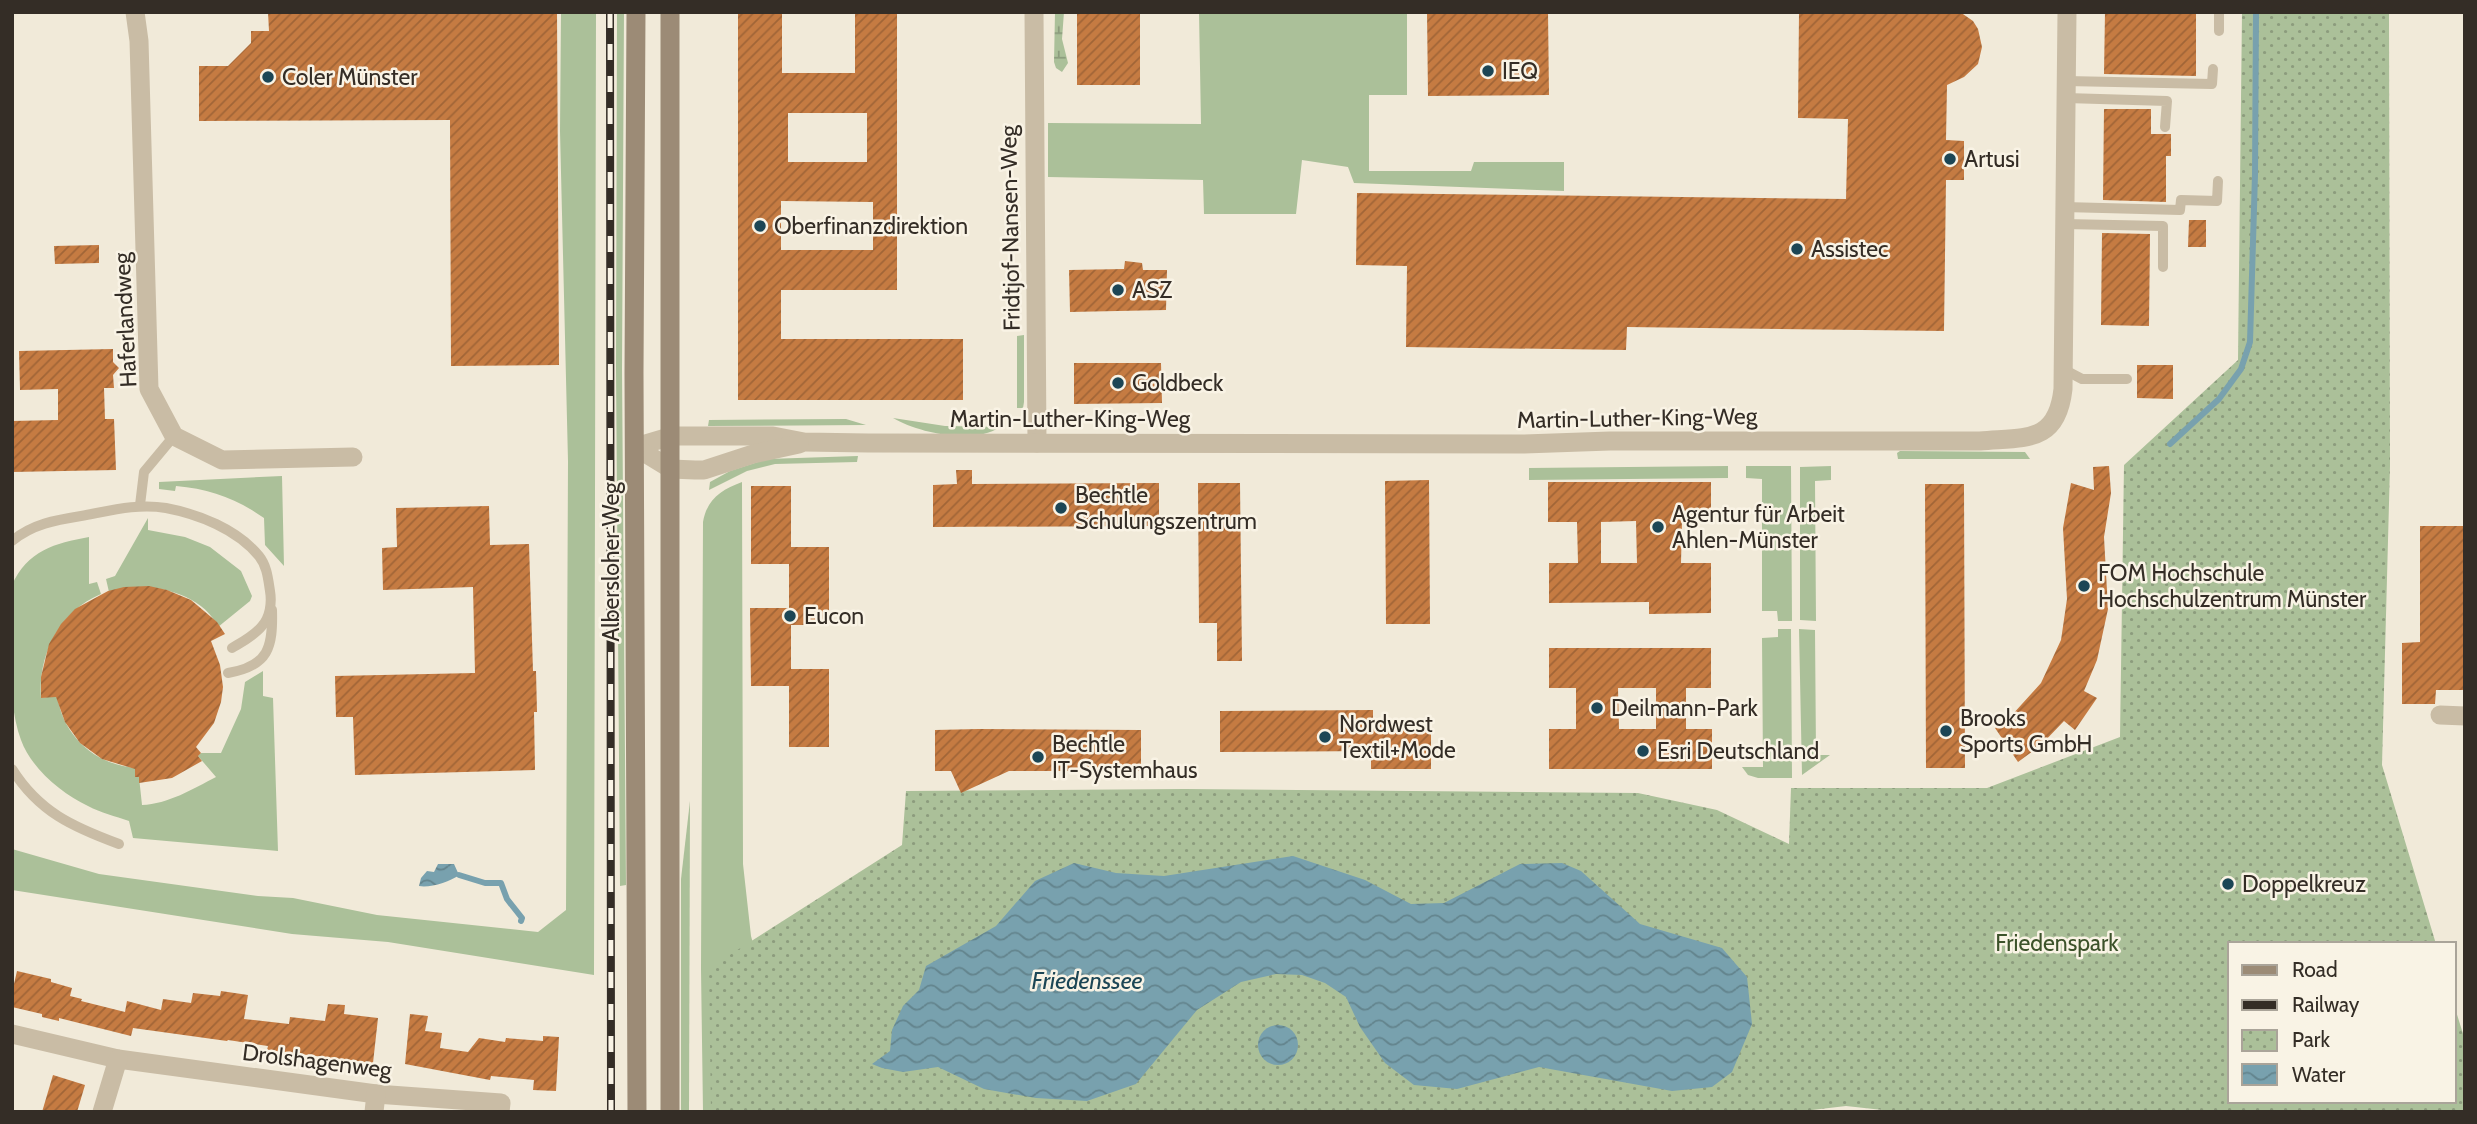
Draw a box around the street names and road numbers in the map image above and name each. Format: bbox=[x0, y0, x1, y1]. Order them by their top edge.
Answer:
street label: Fridtjof-Nansen-Weg bbox=[994, 124, 1026, 331]
street label: Haferlandweg bbox=[107, 251, 143, 388]
street label: Martin-Luther-King-Weg bbox=[1517, 402, 1758, 434]
street label: Martin-Luther-King-Weg bbox=[950, 405, 1191, 433]
street label: Albersloher Weg bbox=[597, 482, 625, 642]
street label: Drolshagenweg bbox=[241, 1038, 394, 1084]

